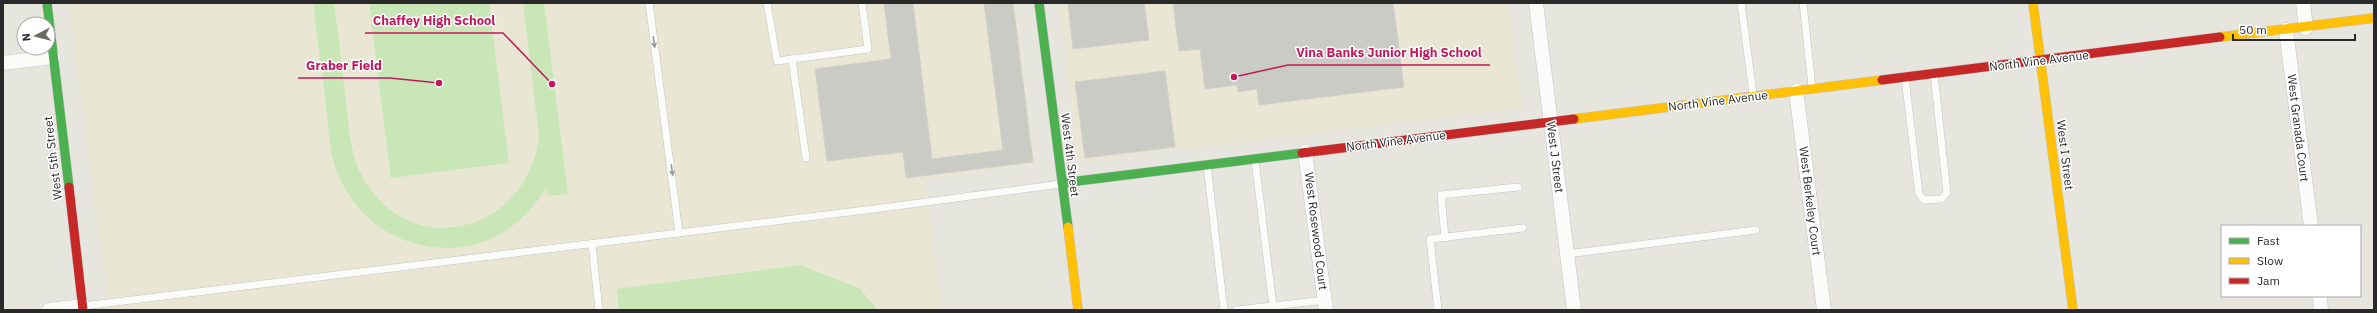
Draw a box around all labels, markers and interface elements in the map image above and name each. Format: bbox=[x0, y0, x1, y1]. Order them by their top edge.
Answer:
callout: Chaffey High School bbox=[365, 8, 503, 33]
text: Chaffey High School bbox=[373, 12, 495, 29]
north arrow bbox=[16, 16, 56, 56]
scale bar bbox=[2233, 16, 2355, 42]
text: 50 m bbox=[2239, 22, 2267, 37]
text: N bbox=[19, 32, 34, 42]
one-way arrow bbox=[651, 36, 657, 48]
callout: Vina Banks Junior High School bbox=[1288, 40, 1490, 65]
text: Vina Banks Junior High School bbox=[1296, 44, 1482, 61]
street label: North Vine Avenue bbox=[1988, 47, 2090, 74]
callout: Graber Field bbox=[298, 53, 390, 78]
text: Graber Field bbox=[306, 57, 382, 74]
street label: West Granada Court bbox=[2284, 73, 2313, 182]
street label: North Vine Avenue bbox=[1667, 87, 1769, 114]
street label: West 4th Street bbox=[1058, 112, 1083, 197]
street label: West 5th Street bbox=[40, 116, 65, 201]
street label: West I Street bbox=[2054, 119, 2077, 191]
street label: West J Street bbox=[1544, 120, 1567, 193]
street label: North Vine Avenue bbox=[1345, 127, 1447, 154]
street label: West Berkeley Court bbox=[1796, 146, 1825, 256]
one-way arrow bbox=[669, 164, 675, 176]
street label: West Rosewood Court bbox=[1302, 171, 1331, 291]
legend bbox=[2221, 225, 2361, 297]
text: Fast bbox=[2257, 233, 2280, 248]
text: Slow bbox=[2257, 253, 2283, 268]
text: Jam bbox=[2257, 273, 2280, 288]

